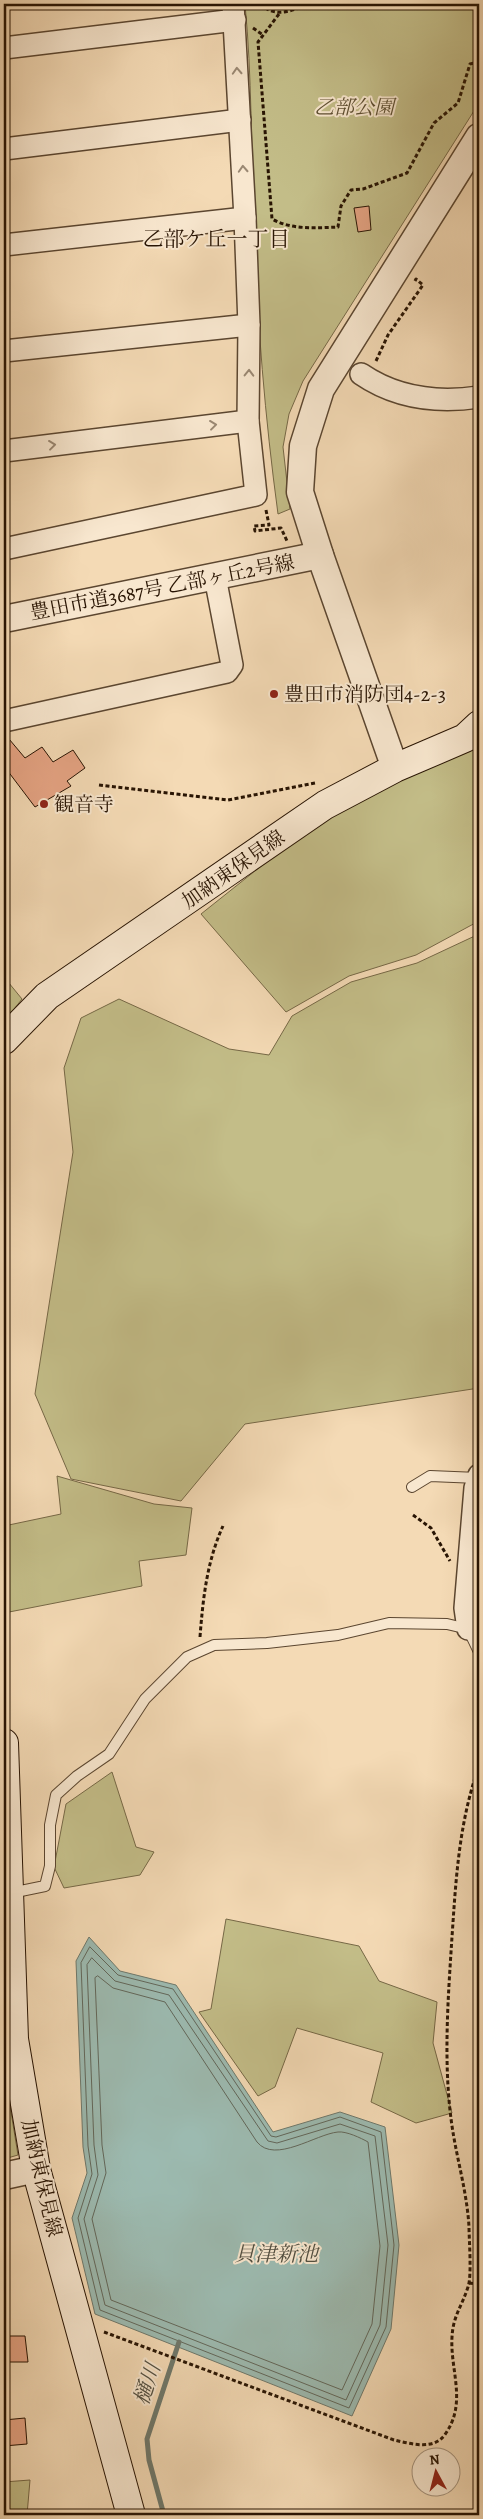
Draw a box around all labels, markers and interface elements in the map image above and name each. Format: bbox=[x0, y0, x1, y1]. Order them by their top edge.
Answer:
one-way arrow bbox=[232, 67, 243, 75]
park label: 乙部公園 bbox=[314, 94, 397, 121]
one-way arrow bbox=[237, 165, 248, 173]
district label: 乙部ケ丘一丁目 bbox=[143, 225, 290, 253]
one-way arrow bbox=[243, 369, 254, 377]
one-way arrow bbox=[210, 420, 218, 431]
one-way arrow bbox=[48, 440, 56, 451]
street label: 豊田市道3687号 乙部ヶ丘2号線 bbox=[27, 549, 297, 626]
place label: 豊田市消防団4-2-3 bbox=[284, 681, 446, 708]
marker: 豊田市消防団4-2-3 bbox=[268, 688, 280, 700]
place label: 観音寺 bbox=[54, 791, 114, 818]
marker: 観音寺 bbox=[38, 798, 50, 810]
street label: 加納東保見線 bbox=[176, 824, 290, 915]
street label: 加納東保見線 bbox=[15, 2117, 68, 2240]
water label: 貝津新池 bbox=[234, 2240, 320, 2268]
water label: 樋川 bbox=[127, 2358, 167, 2408]
north arrow bbox=[410, 2446, 460, 2496]
text: N bbox=[428, 2450, 441, 2470]

